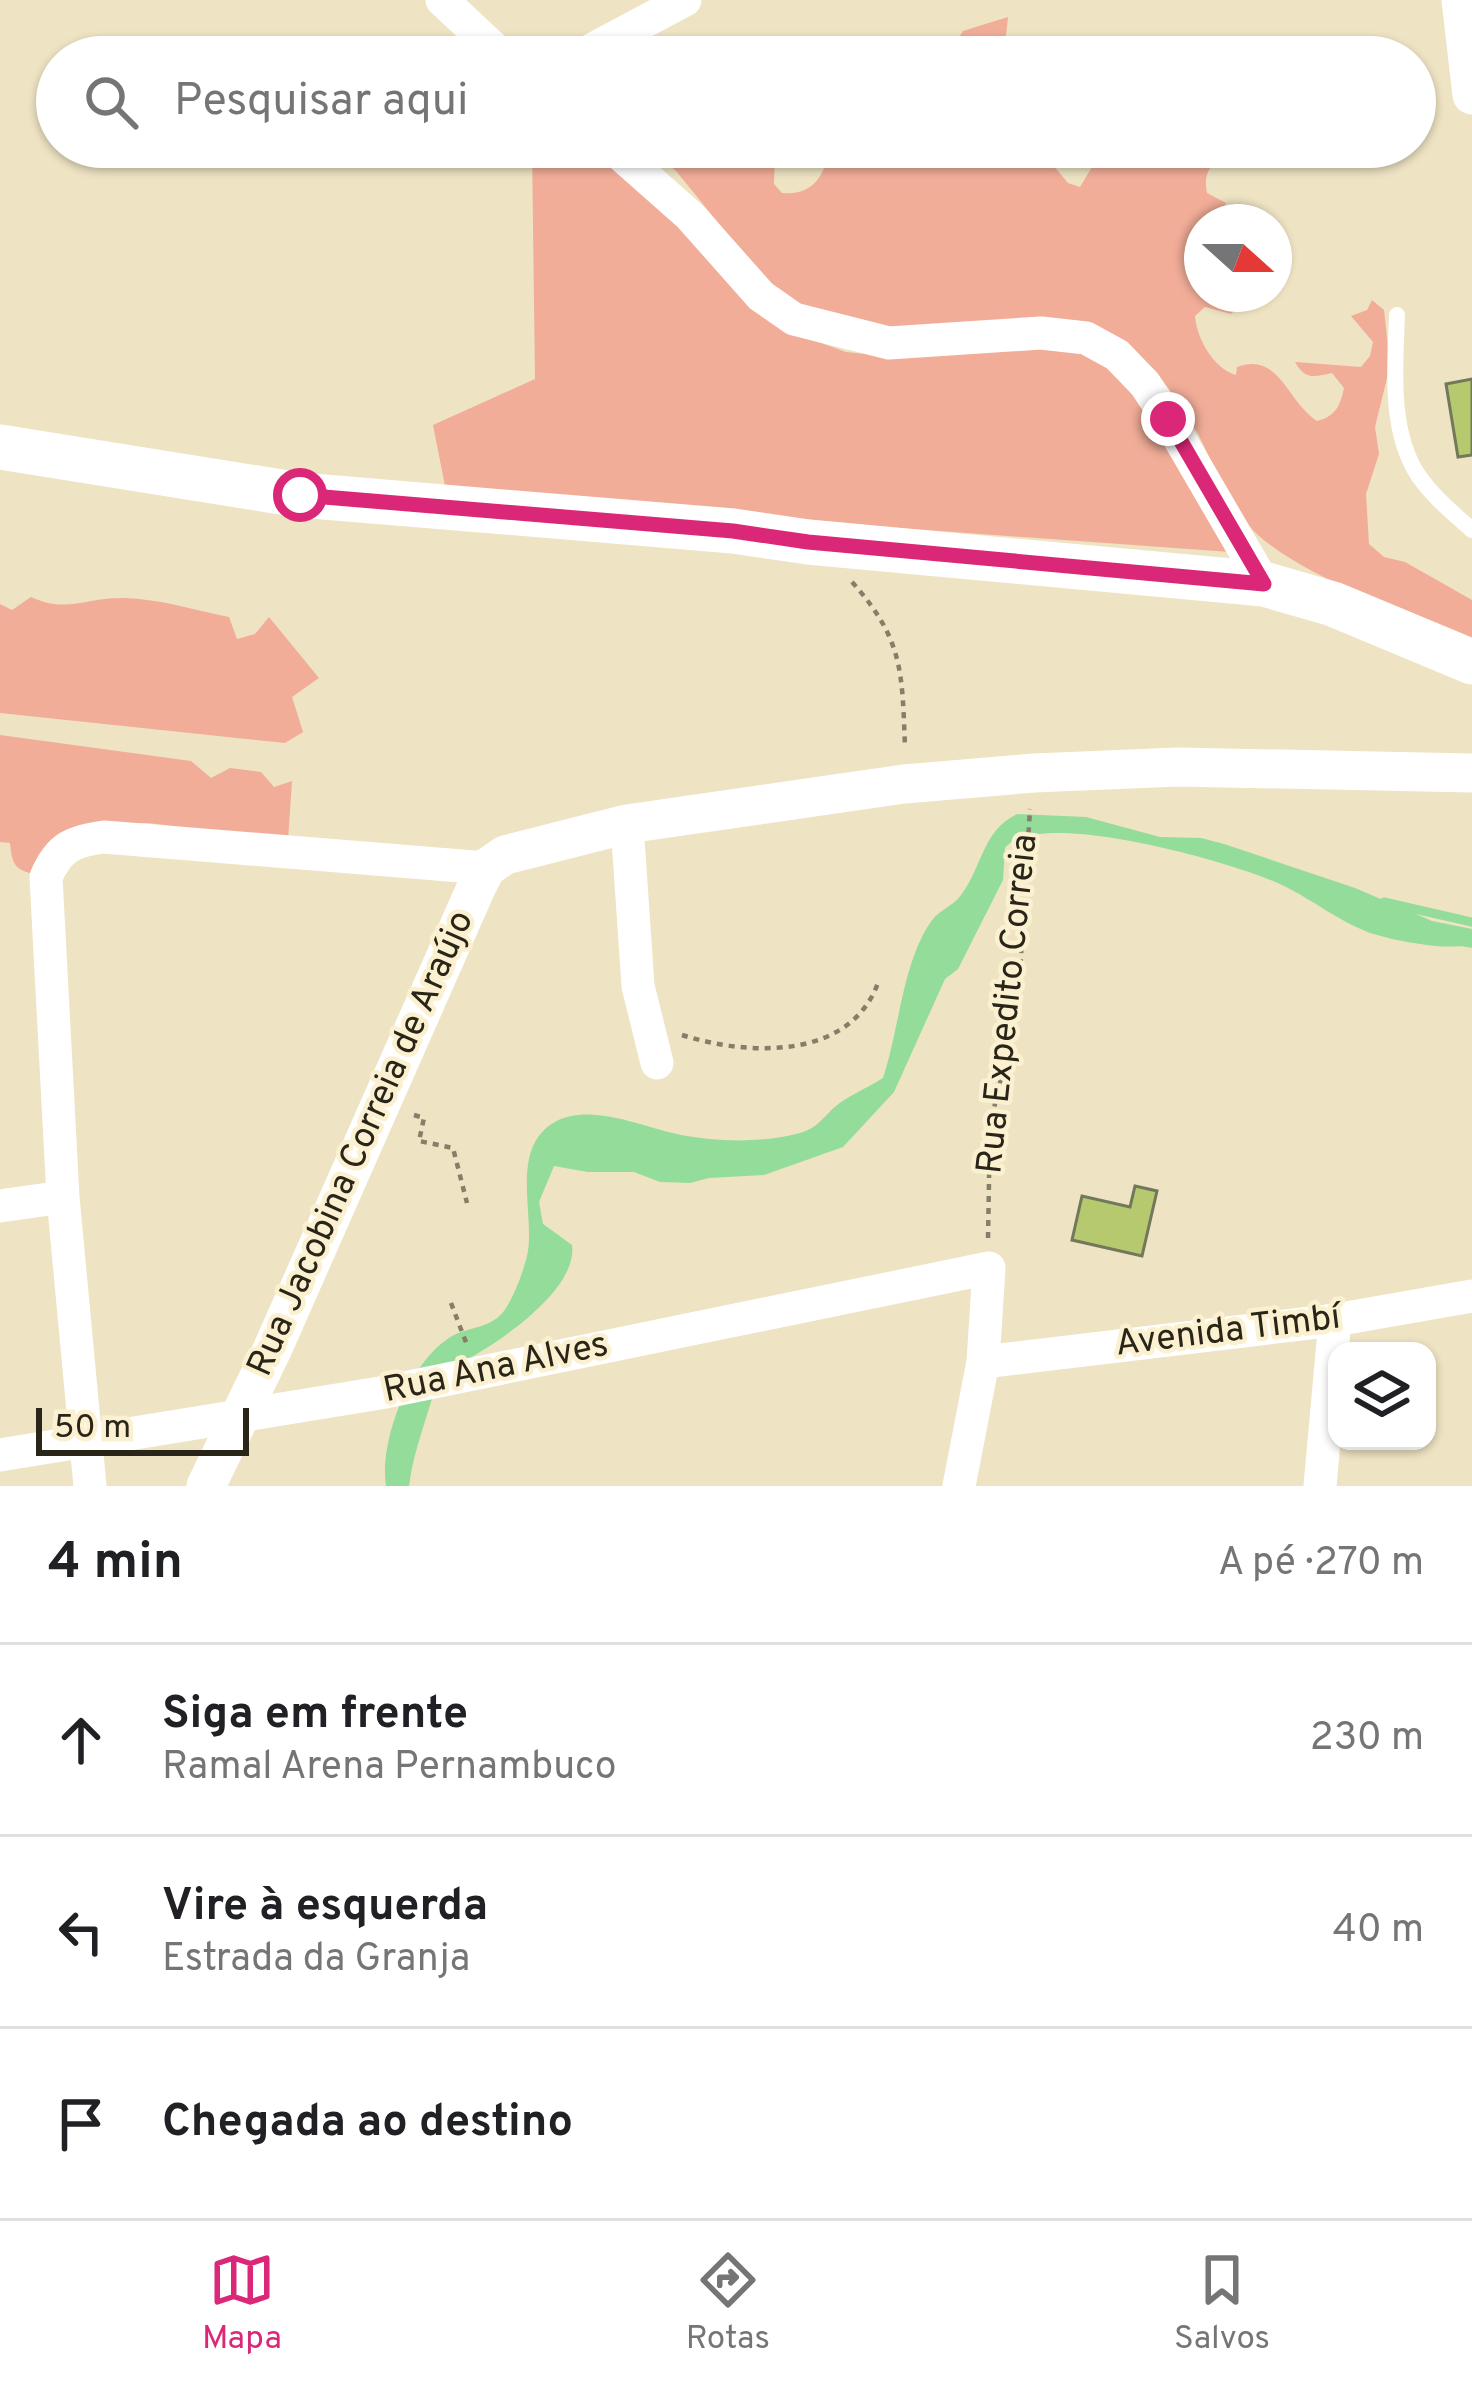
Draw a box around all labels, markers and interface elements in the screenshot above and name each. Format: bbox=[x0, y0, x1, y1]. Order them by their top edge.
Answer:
search box bbox=[36, 36, 1436, 168]
icon: search bbox=[78, 69, 144, 135]
text: Pesquisar aqui bbox=[174, 74, 468, 131]
north arrow bbox=[1184, 204, 1292, 312]
route end bbox=[1141, 392, 1195, 446]
route start bbox=[273, 468, 327, 522]
street label: Rua Expedito Correia bbox=[968, 832, 1050, 1176]
street label: Rua Jacobina Correia de Araújo bbox=[238, 904, 486, 1384]
street label: Avenida Timbí bbox=[1113, 1295, 1346, 1369]
street label: Rua Ana Alves bbox=[379, 1323, 613, 1415]
map controls bbox=[1328, 1342, 1436, 1450]
button: layers bbox=[1328, 1342, 1436, 1450]
scale bar bbox=[36, 1402, 249, 1455]
text: 50 m bbox=[54, 1408, 131, 1450]
text: 4 min bbox=[48, 1532, 183, 1597]
text: A pé · 270 m bbox=[1218, 1540, 1424, 1589]
text: Siga em frente bbox=[162, 1687, 468, 1744]
icon: ahead bbox=[48, 1707, 114, 1773]
text: 230 m bbox=[1310, 1715, 1424, 1764]
text: Ramal Arena Pernambuco bbox=[162, 1744, 617, 1793]
text: Vire à esquerda bbox=[162, 1879, 488, 1936]
icon: left bbox=[48, 1899, 114, 1965]
text: 40 m bbox=[1333, 1907, 1424, 1956]
text: Estrada da Granja bbox=[162, 1936, 470, 1985]
icon: arrive bbox=[48, 2091, 114, 2157]
text: Chegada ao destino bbox=[162, 2095, 573, 2152]
tab: Mapa bbox=[202, 2247, 282, 2361]
tab: Rotas bbox=[686, 2247, 770, 2361]
tab: Salvos bbox=[1174, 2247, 1270, 2361]

